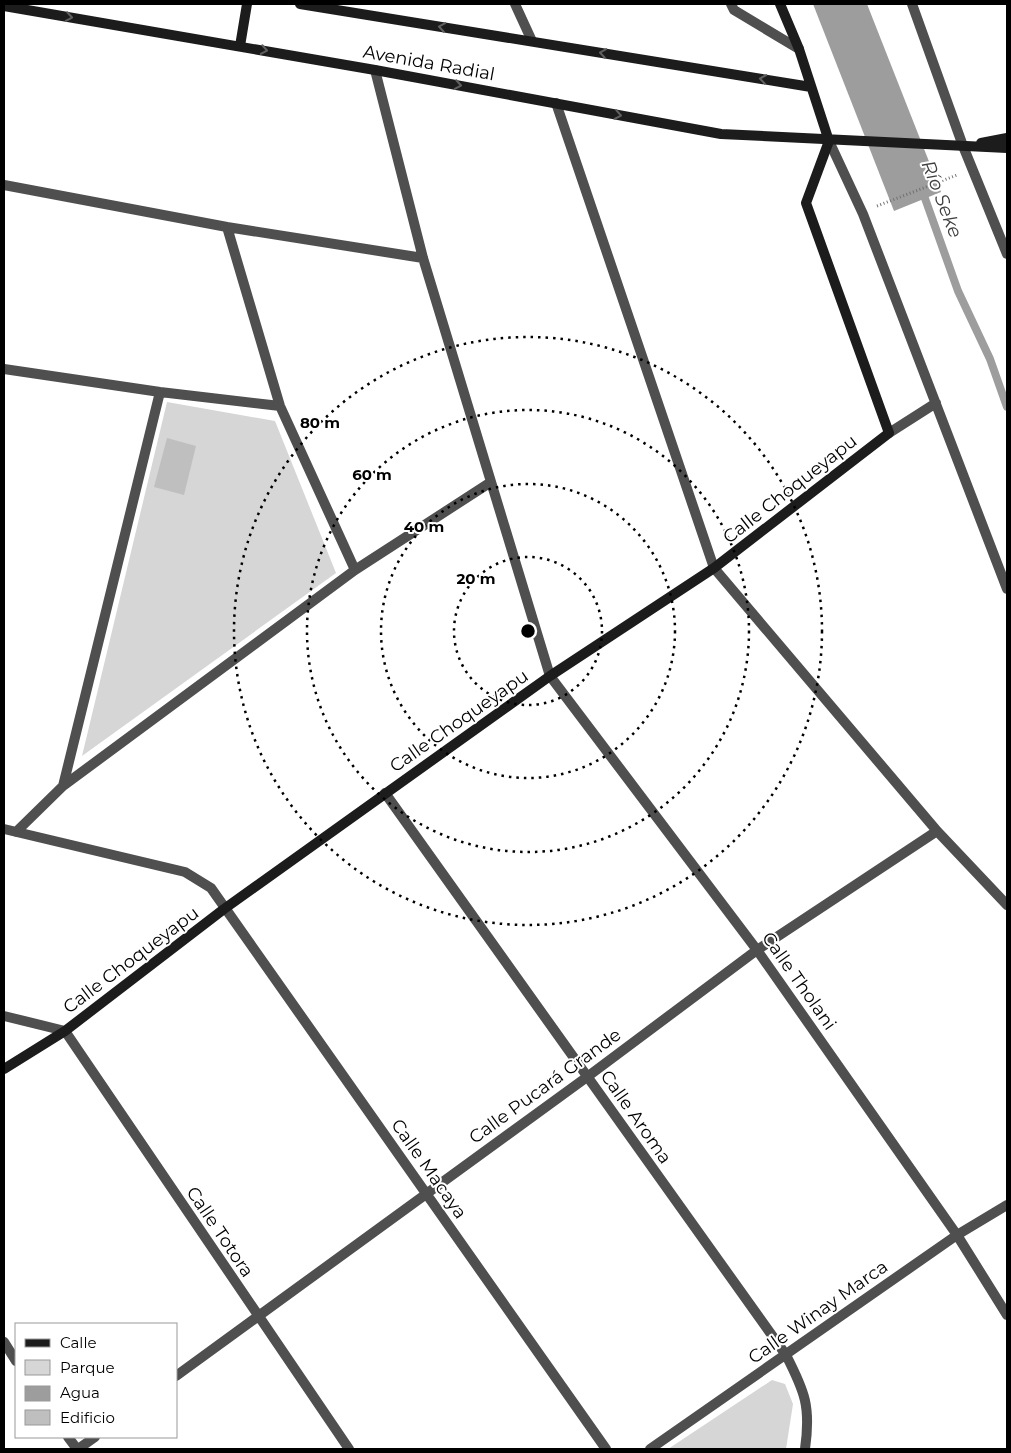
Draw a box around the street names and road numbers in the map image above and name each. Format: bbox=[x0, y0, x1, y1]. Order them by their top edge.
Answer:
street label: Avenida Radial bbox=[361, 41, 497, 85]
street label: Calle Choqueyapu bbox=[719, 430, 861, 548]
street label: Calle Choqueyapu bbox=[385, 665, 533, 777]
street label: Calle Choqueyapu bbox=[59, 902, 203, 1018]
street label: Calle Tholani bbox=[757, 928, 841, 1034]
street label: Calle Pucará Grande bbox=[465, 1023, 625, 1148]
street label: Calle Aroma bbox=[596, 1066, 676, 1168]
street label: Calle Macaya bbox=[387, 1115, 471, 1223]
street label: Calle Totora bbox=[182, 1183, 258, 1281]
street label: Calle Winay Marca bbox=[744, 1256, 892, 1368]

